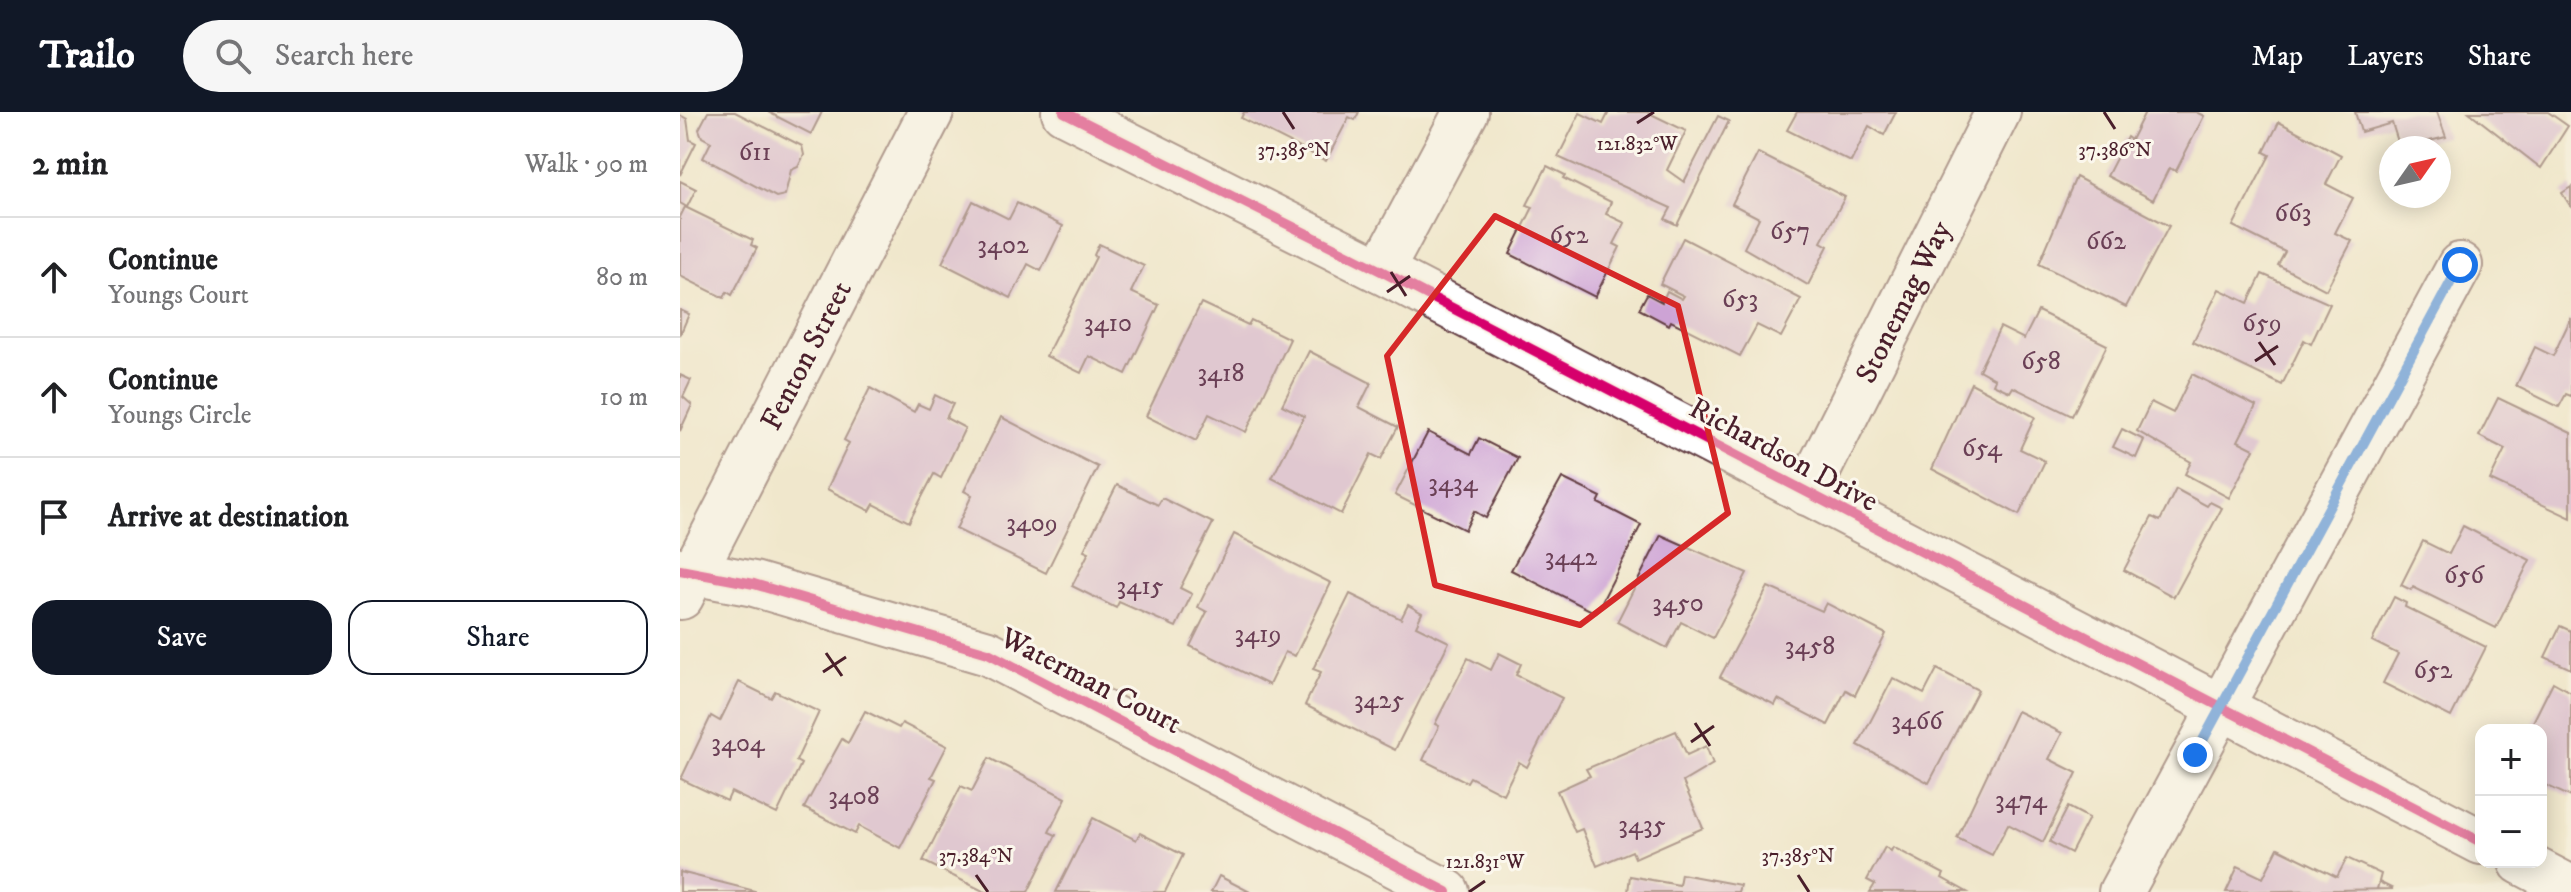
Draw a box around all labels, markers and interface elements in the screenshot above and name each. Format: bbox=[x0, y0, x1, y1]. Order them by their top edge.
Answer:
search box bbox=[183, 20, 743, 92]
text: Trailo bbox=[40, 32, 135, 80]
icon: search bbox=[211, 34, 255, 78]
text: Search here bbox=[275, 38, 413, 75]
text: Map bbox=[2252, 39, 2303, 74]
text: Layers bbox=[2347, 39, 2424, 74]
text: Share bbox=[2468, 39, 2531, 74]
text: 121.832°W bbox=[1596, 132, 1678, 157]
house number: 611 bbox=[739, 136, 771, 169]
north arrow bbox=[2379, 136, 2451, 208]
text: 37.385°N bbox=[1258, 138, 1330, 163]
text: 37.386°N bbox=[2078, 138, 2152, 163]
text: 2 min bbox=[32, 143, 108, 185]
text: Walk · 90 m bbox=[525, 148, 648, 181]
house number: 663 bbox=[2275, 197, 2311, 230]
street label: Stonemag Way bbox=[1848, 214, 1961, 390]
house number: 657 bbox=[1770, 215, 1810, 248]
house number: 652 bbox=[1549, 219, 1589, 252]
house number: 662 bbox=[2086, 225, 2126, 258]
house number: 3402 bbox=[977, 229, 1029, 262]
text: Continue bbox=[108, 242, 218, 279]
route start bbox=[2442, 247, 2478, 283]
icon: ahead bbox=[32, 255, 76, 299]
text: 80 m bbox=[596, 261, 648, 294]
street label: Fenton Street bbox=[753, 275, 861, 437]
text: Youngs Court bbox=[108, 279, 249, 312]
house number: 653 bbox=[1722, 283, 1758, 316]
house number: 3410 bbox=[1084, 307, 1132, 340]
house number: 659 bbox=[2242, 307, 2282, 340]
house number: 658 bbox=[2021, 345, 2061, 378]
house number: 3418 bbox=[1197, 357, 1245, 390]
text: Continue bbox=[108, 362, 218, 399]
icon: ahead bbox=[32, 375, 76, 419]
text: 10 m bbox=[599, 381, 648, 414]
street label: Richardson Drive bbox=[1683, 390, 1884, 521]
text: Youngs Circle bbox=[108, 399, 252, 432]
house number: 654 bbox=[1962, 432, 2003, 465]
house number: 3434 bbox=[1428, 467, 1479, 500]
icon: arrive bbox=[32, 495, 76, 539]
text: Arrive at destination bbox=[108, 499, 349, 536]
house number: 3409 bbox=[1006, 507, 1058, 540]
house number: 3442 bbox=[1545, 541, 1597, 574]
house number: 656 bbox=[2444, 559, 2485, 592]
house number: 3415 bbox=[1117, 570, 1164, 603]
house number: 3450 bbox=[1652, 587, 1704, 620]
button: Save bbox=[32, 600, 332, 675]
button: Share bbox=[348, 600, 648, 675]
house number: 3419 bbox=[1234, 618, 1282, 651]
street label: Waterman Court bbox=[992, 619, 1187, 743]
house number: 3458 bbox=[1785, 630, 1835, 663]
house number: 652 bbox=[2413, 654, 2453, 687]
house number: 3425 bbox=[1354, 684, 1404, 717]
house number: 3466 bbox=[1891, 705, 1944, 738]
map controls bbox=[2475, 724, 2547, 868]
button: + bbox=[2475, 724, 2547, 796]
house number: 3404 bbox=[711, 727, 766, 760]
route end bbox=[2177, 737, 2213, 773]
house number: 3408 bbox=[828, 780, 880, 813]
house number: 3474 bbox=[1995, 784, 2048, 817]
button: − bbox=[2475, 796, 2547, 868]
house number: 3435 bbox=[1618, 809, 1666, 842]
text: 37.384°N bbox=[939, 844, 1013, 869]
text: 37.385°N bbox=[1762, 844, 1834, 869]
text: 121.831°W bbox=[1446, 850, 1525, 875]

